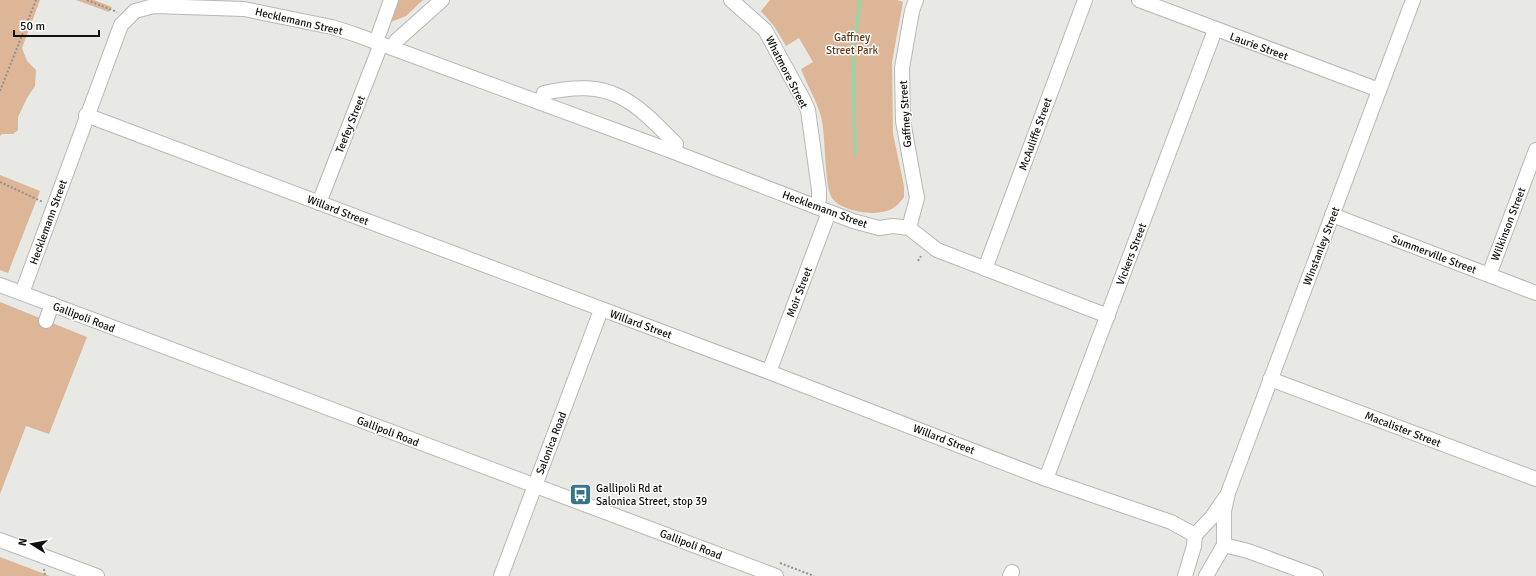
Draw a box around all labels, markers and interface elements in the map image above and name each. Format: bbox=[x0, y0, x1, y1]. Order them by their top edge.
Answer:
street label: Hecklemann Street bbox=[254, 5, 344, 38]
scale bar bbox=[14, 12, 99, 38]
text: 50 m bbox=[20, 19, 45, 34]
street label: Laurie Street bbox=[1228, 30, 1290, 63]
park label: Gaffney Street Park bbox=[826, 31, 879, 57]
street label: Whatmore Street bbox=[763, 34, 810, 111]
street label: Gaffney Street bbox=[897, 80, 914, 148]
street label: Teefey Street bbox=[333, 93, 368, 155]
street label: McAuliffe Street bbox=[1016, 96, 1055, 172]
street label: Hecklemann Street bbox=[27, 178, 70, 266]
street label: Wilkinson Street bbox=[1488, 185, 1528, 263]
street label: Hecklemann Street bbox=[781, 188, 869, 231]
street label: Willard Street bbox=[305, 193, 371, 228]
street label: Winstanley Street bbox=[1300, 205, 1343, 287]
street label: Vickers Street bbox=[1114, 221, 1149, 287]
street label: Summerville Street bbox=[1389, 232, 1478, 277]
street label: Moir Street bbox=[784, 265, 815, 319]
street label: Gallipoli Road bbox=[51, 300, 117, 335]
street label: Willard Street bbox=[608, 307, 674, 342]
street label: Macalister Street bbox=[1363, 409, 1443, 450]
street label: Salonica Road bbox=[534, 410, 569, 476]
street label: Gallipoli Road bbox=[355, 414, 421, 449]
street label: Willard Street bbox=[911, 422, 977, 457]
bus stop icon: Gallipoli Rd at Salonica Street, stop 39 bbox=[568, 481, 594, 507]
place label: Gallipoli Rd at Salonica Street, stop 39 bbox=[596, 482, 707, 508]
north arrow bbox=[12, 524, 52, 564]
street label: Gallipoli Road bbox=[658, 527, 724, 562]
text: N bbox=[16, 537, 30, 547]

